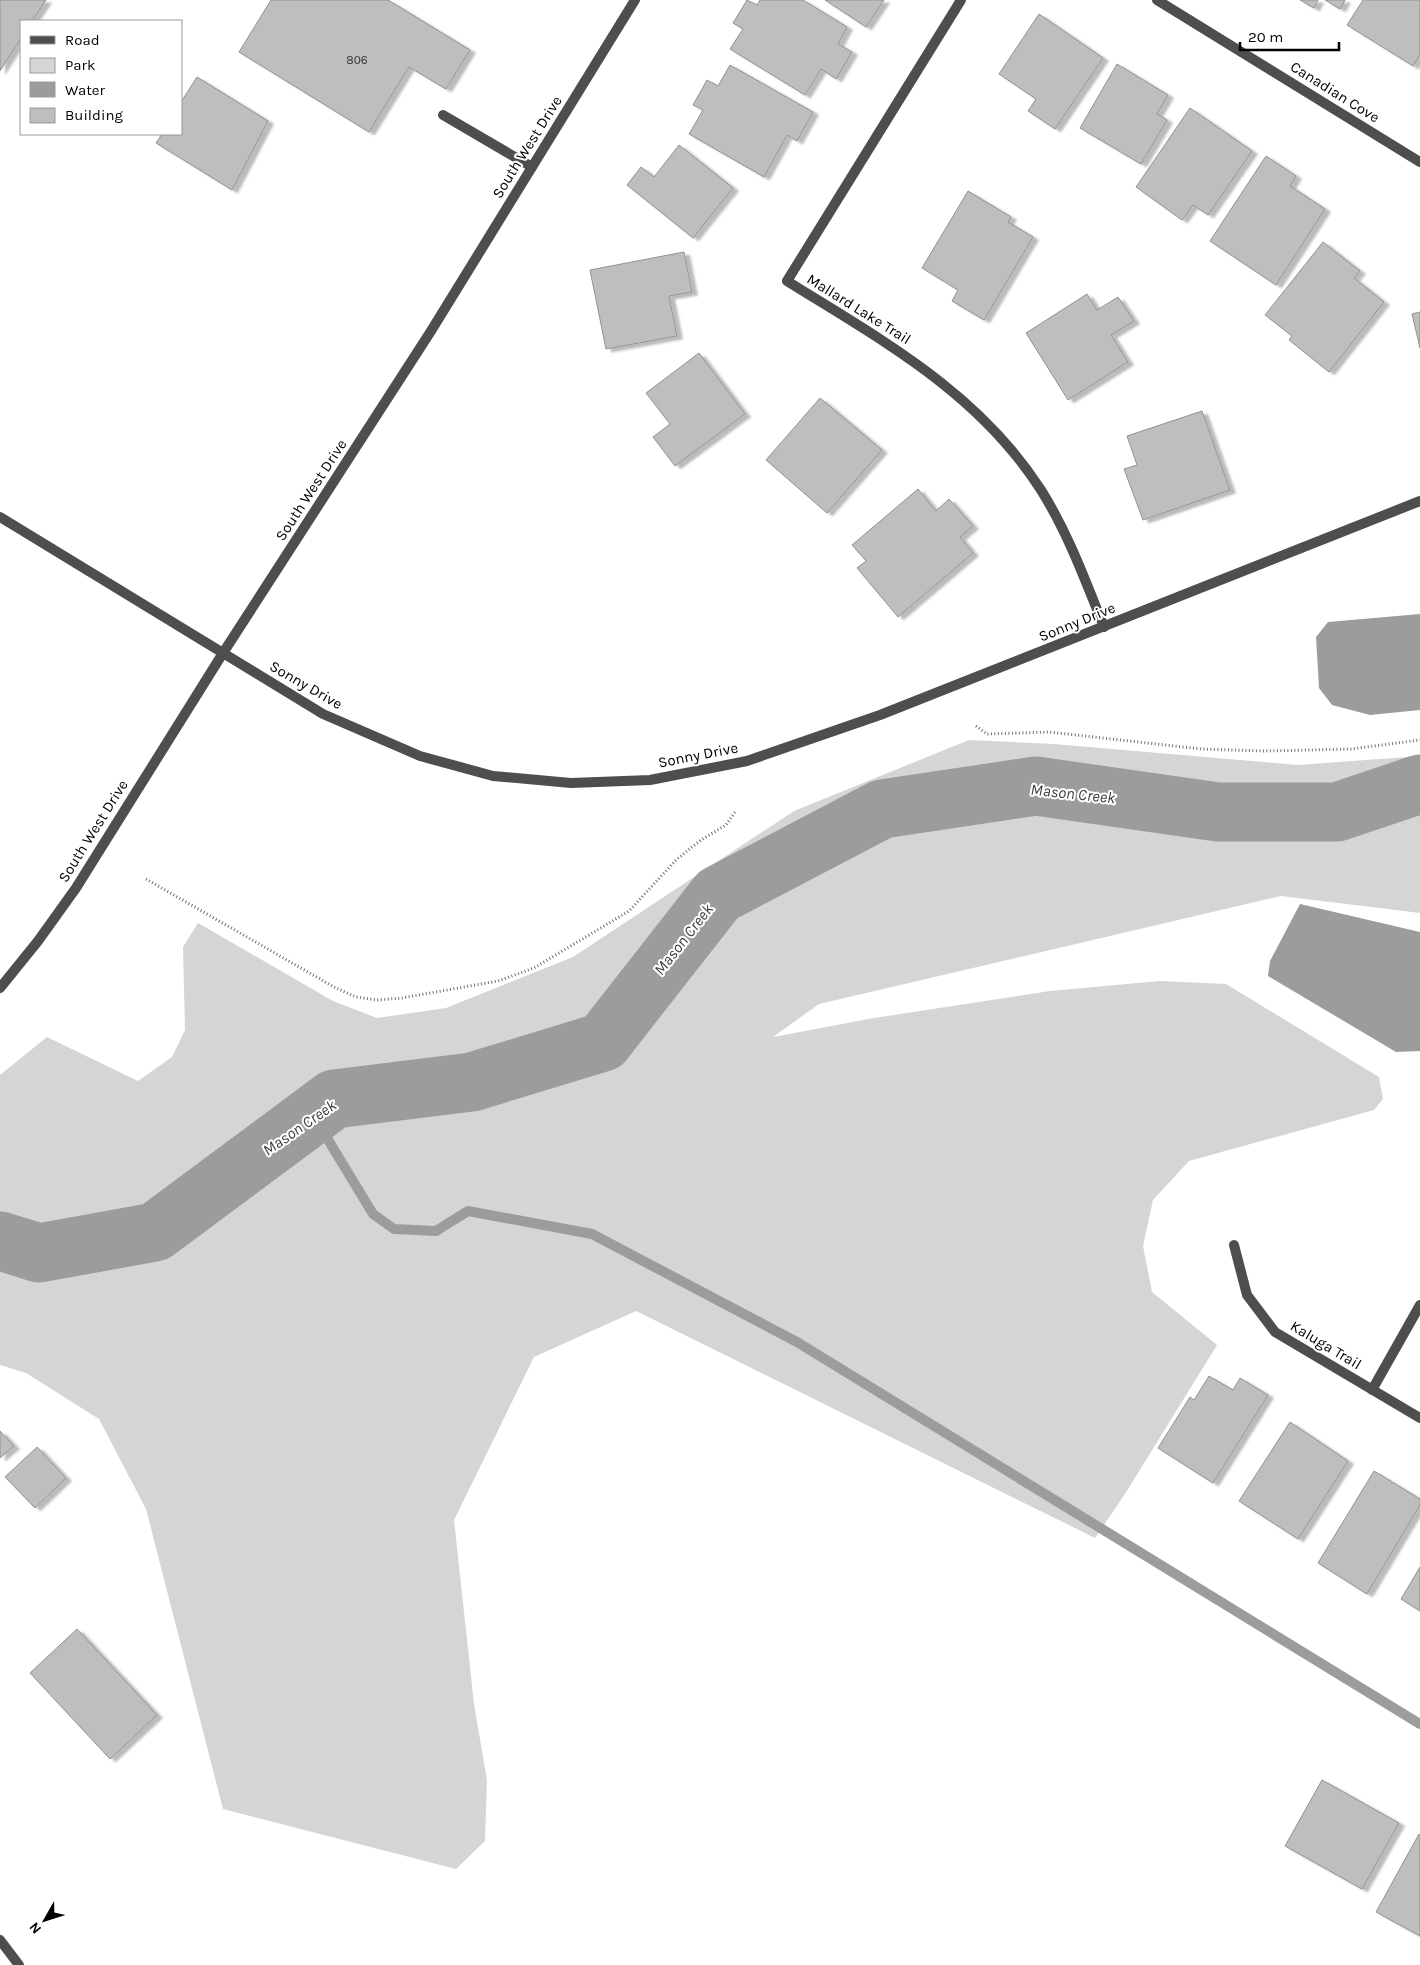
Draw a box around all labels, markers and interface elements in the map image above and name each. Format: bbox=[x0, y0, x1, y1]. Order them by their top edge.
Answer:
legend bbox=[20, 20, 182, 135]
scale bar bbox=[1240, 20, 1339, 52]
text: 20 m bbox=[1248, 28, 1283, 46]
text: Road bbox=[65, 31, 100, 49]
house number: 806 bbox=[346, 53, 368, 67]
text: Park bbox=[65, 56, 95, 74]
street label: Canadian Cove bbox=[1287, 57, 1383, 127]
text: Water bbox=[65, 81, 106, 99]
street label: South West Drive bbox=[488, 92, 566, 202]
text: Building bbox=[65, 106, 123, 124]
street label: Mallard Lake Trail bbox=[804, 270, 914, 348]
street label: South West Drive bbox=[271, 436, 351, 544]
street label: Sonny Drive bbox=[1036, 598, 1118, 646]
street label: Sonny Drive bbox=[266, 657, 346, 713]
street label: Sonny Drive bbox=[657, 738, 739, 772]
street label: South West Drive bbox=[54, 776, 132, 886]
water label: Mason Creek bbox=[1030, 780, 1117, 807]
water label: Mason Creek bbox=[650, 899, 718, 979]
water label: Mason Creek bbox=[259, 1095, 340, 1160]
street label: Kaluga Trail bbox=[1287, 1317, 1365, 1373]
north arrow bbox=[20, 1895, 70, 1945]
text: N bbox=[26, 1919, 45, 1937]

